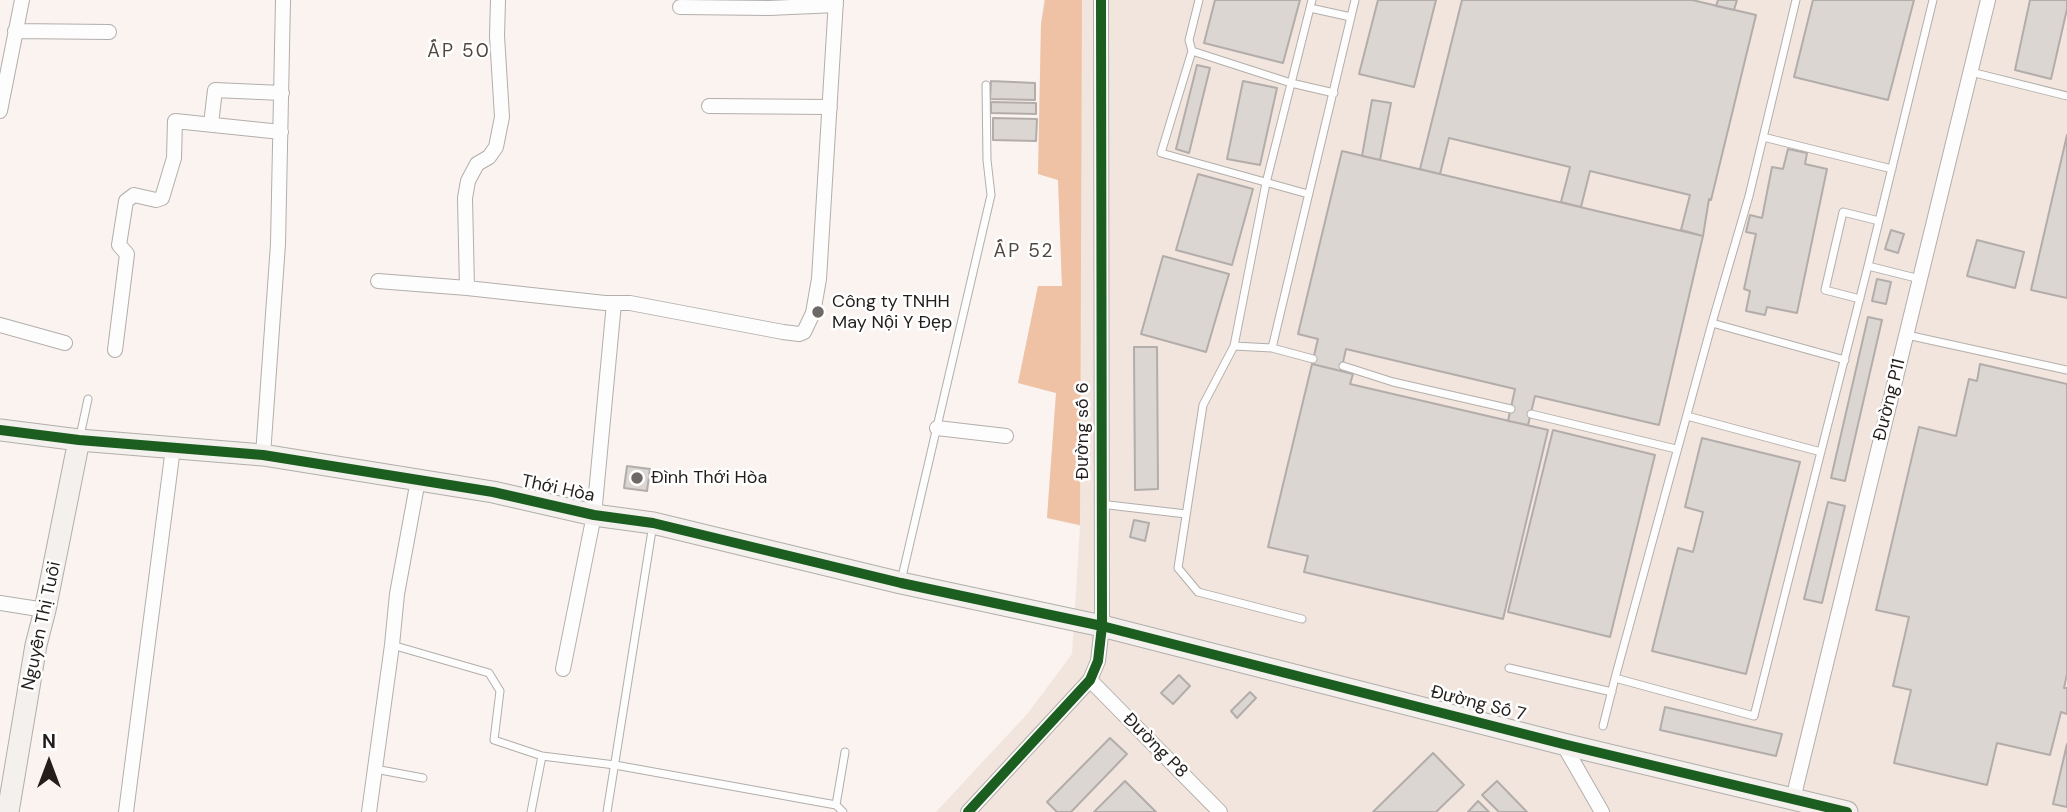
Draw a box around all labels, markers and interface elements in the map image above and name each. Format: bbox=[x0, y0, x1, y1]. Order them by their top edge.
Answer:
district label: ẤP 50 bbox=[428, 41, 490, 63]
district label: ẤP 52 bbox=[994, 241, 1054, 263]
place label: Công ty TNHH May Nội Y Đẹp bbox=[832, 291, 952, 334]
marker: Công ty TNHH May Nội Y Đẹp bbox=[810, 304, 826, 320]
street label: Đường P11 bbox=[1869, 357, 1911, 443]
street label: Đường số 6 bbox=[1072, 382, 1094, 480]
place label: Đình Thới Hòa bbox=[651, 467, 767, 489]
marker: Đình Thới Hòa bbox=[629, 470, 645, 486]
street label: Thới Hòa bbox=[520, 471, 596, 507]
street label: Nguyễn Thị Tuôi bbox=[18, 560, 66, 692]
street label: Đường Số 7 bbox=[1428, 682, 1528, 726]
street label: Đường P8 bbox=[1118, 709, 1192, 783]
north arrow bbox=[14, 728, 84, 798]
text: N bbox=[42, 729, 56, 754]

